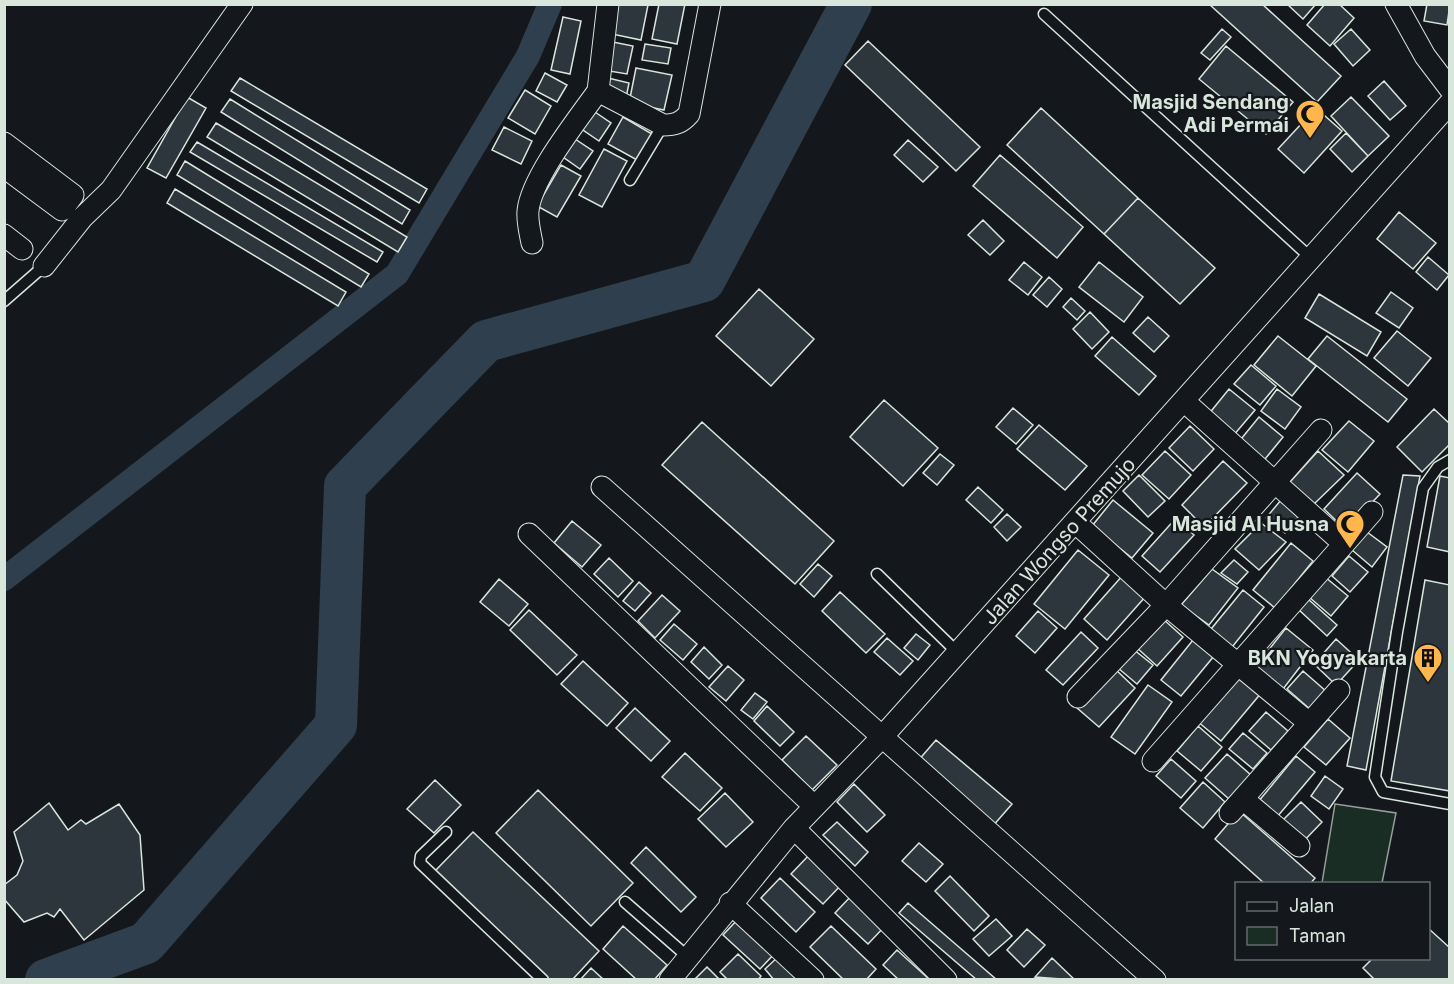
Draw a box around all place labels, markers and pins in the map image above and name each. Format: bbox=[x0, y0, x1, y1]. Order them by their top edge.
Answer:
place label: Masjid Sendang Adi Permai bbox=[1133, 90, 1289, 137]
mosque icon: Masjid Sendang Adi Permai bbox=[1294, 98, 1326, 140]
mosque icon: Masjid Al Husna bbox=[1334, 508, 1366, 550]
place label: Masjid Al Husna bbox=[1172, 512, 1329, 536]
building icon: BKN Yogyakarta bbox=[1412, 642, 1444, 684]
place label: BKN Yogyakarta bbox=[1248, 646, 1407, 670]

